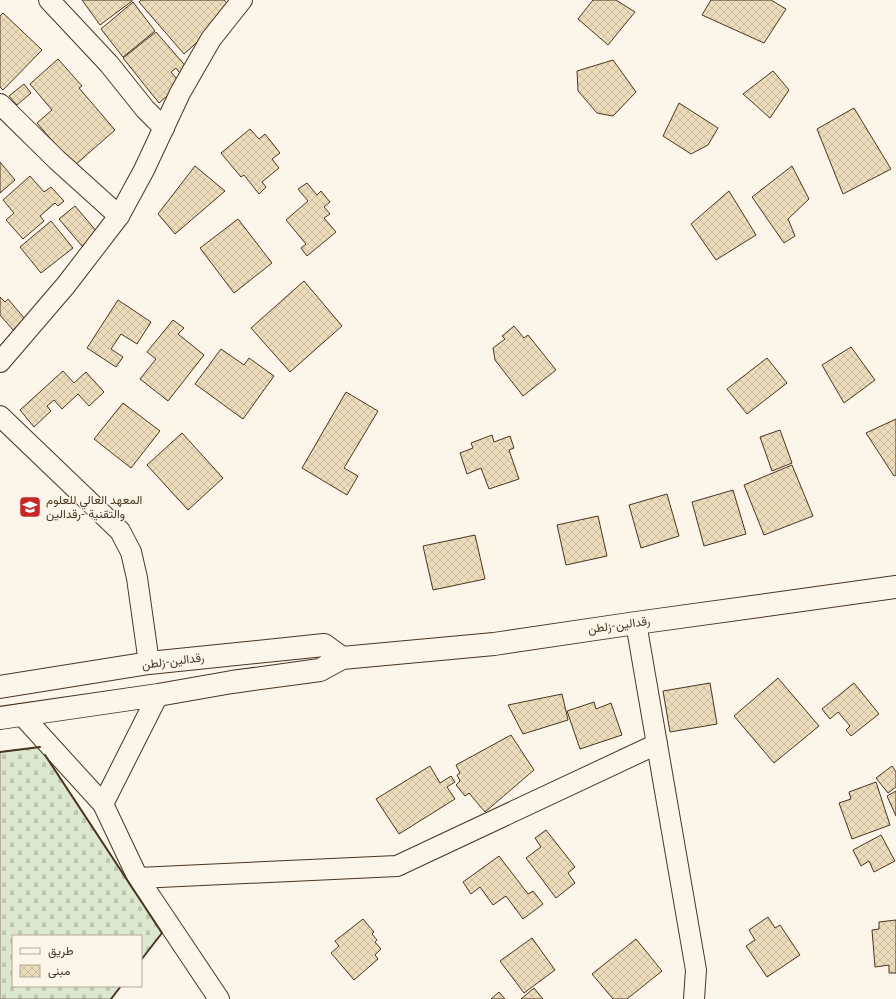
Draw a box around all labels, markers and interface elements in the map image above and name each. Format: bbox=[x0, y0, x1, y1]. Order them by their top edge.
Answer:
place label: المعهد العالي للعلوم والتقنية -رقدالين bbox=[46, 492, 142, 522]
school or university icon: المعهد العالي للعلوم والتقنية -رقدالين bbox=[17, 494, 43, 520]
street label: رقدالين-زلطن bbox=[587, 613, 651, 637]
street label: رقدالين-زلطن bbox=[141, 649, 205, 673]
legend bbox=[12, 935, 142, 987]
text: طريق bbox=[48, 943, 74, 959]
text: مبنى bbox=[48, 963, 70, 979]

